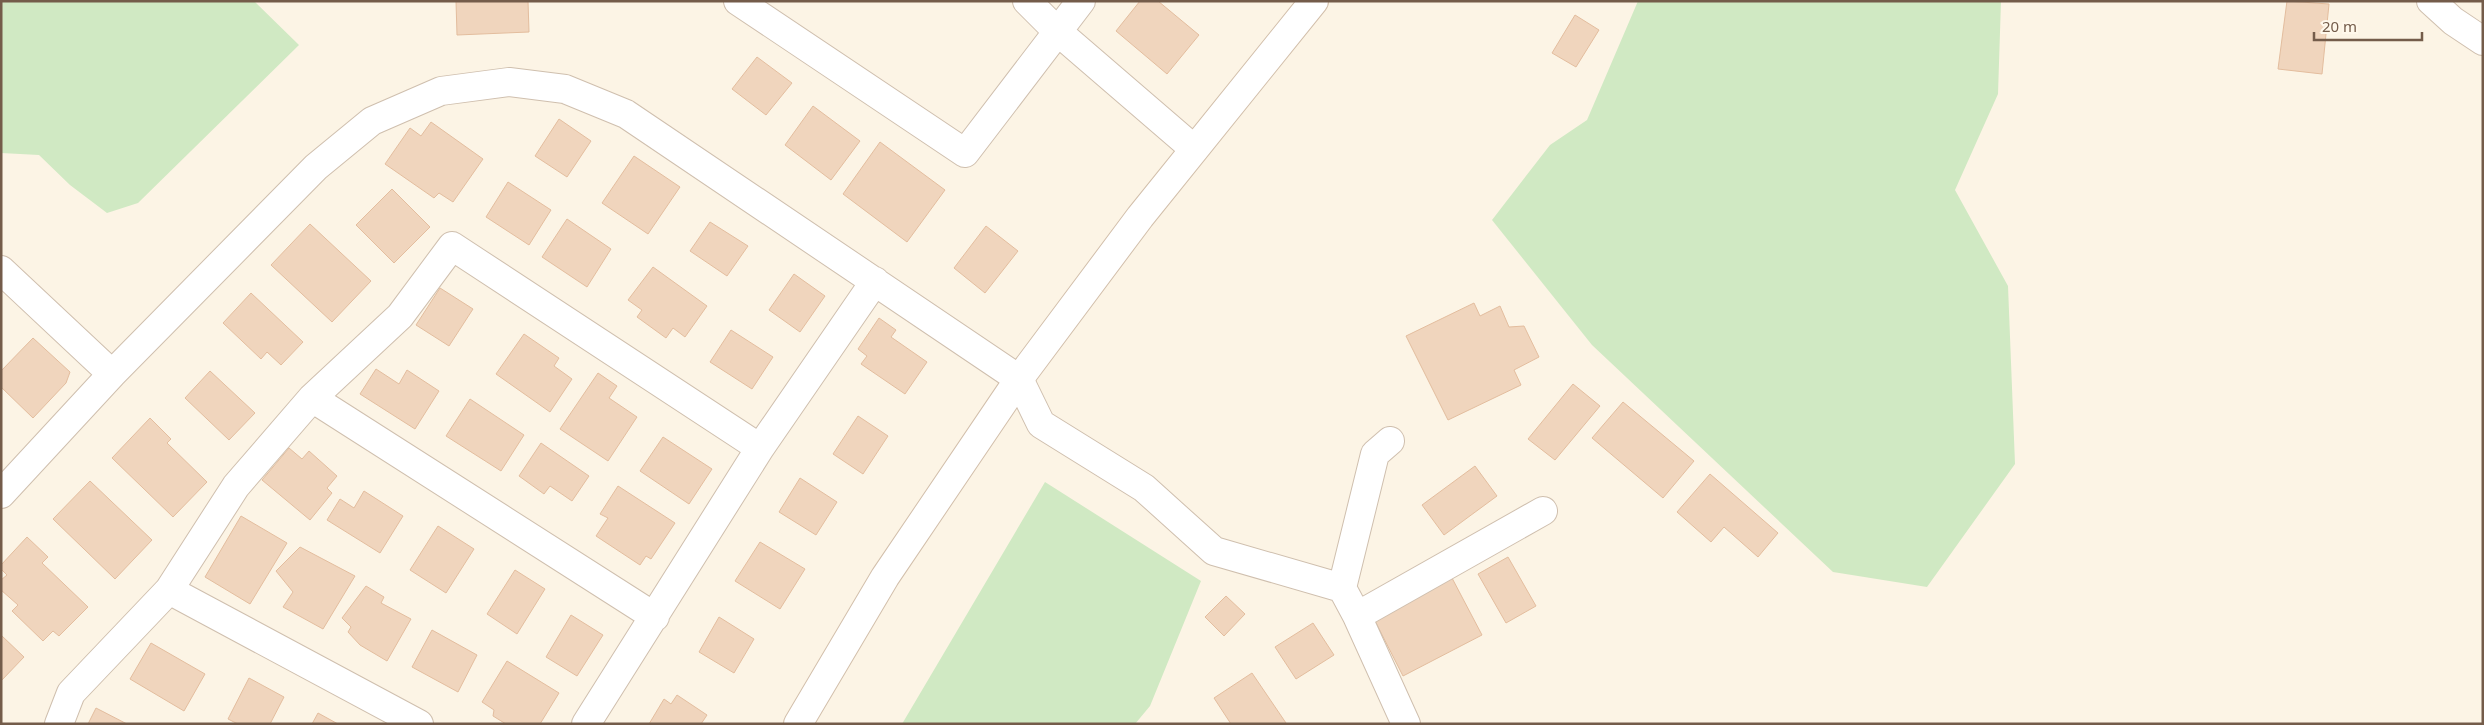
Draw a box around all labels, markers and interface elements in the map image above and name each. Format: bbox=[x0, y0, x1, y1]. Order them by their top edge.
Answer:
scale bar bbox=[2314, 10, 2422, 42]
text: 20 m bbox=[2322, 16, 2357, 36]

